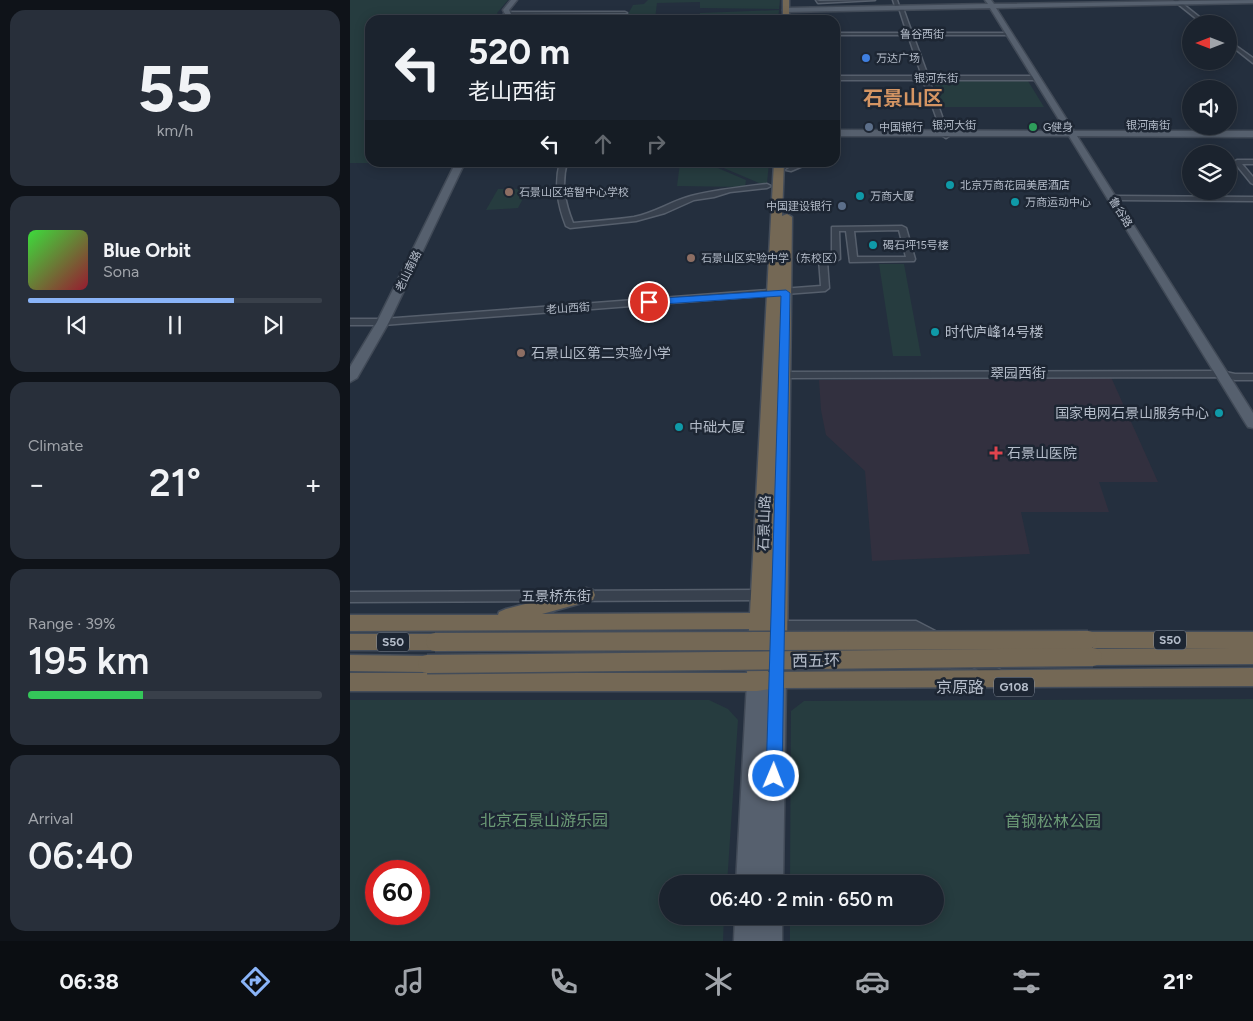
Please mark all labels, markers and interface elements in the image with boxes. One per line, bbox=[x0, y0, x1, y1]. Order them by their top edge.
north arrow bbox=[1182, 15, 1238, 70]
map controls bbox=[1182, 15, 1237, 200]
street label: 鲁谷西街 bbox=[900, 28, 944, 41]
text: 520 m bbox=[468, 31, 570, 73]
icon: left bbox=[385, 35, 450, 100]
text: 55 bbox=[137, 49, 213, 127]
marker: 万达广场 bbox=[860, 52, 872, 64]
place label: 万达广场 bbox=[876, 52, 920, 65]
street label: 银河东街 bbox=[914, 72, 958, 85]
text: 老山西街 bbox=[468, 78, 556, 105]
button: sound bbox=[1182, 80, 1237, 135]
district label: 石景山区 bbox=[863, 86, 943, 110]
street label: 银河大街 bbox=[932, 119, 976, 132]
street label: 银河南街 bbox=[1126, 119, 1170, 132]
text: km/h bbox=[157, 121, 193, 140]
marker: 中国银行 bbox=[863, 121, 875, 133]
place label: 中国银行 bbox=[879, 121, 923, 134]
marker: G健身 bbox=[1027, 121, 1039, 133]
place label: G健身 bbox=[1043, 121, 1073, 134]
icon: left bbox=[536, 130, 564, 158]
icon: ahead bbox=[589, 130, 617, 158]
icon: right bbox=[642, 130, 670, 158]
button: layers bbox=[1182, 145, 1237, 200]
marker: 北京万商花园美居酒店 bbox=[944, 179, 956, 191]
place label: 北京万商花园美居酒店 bbox=[960, 179, 1070, 192]
marker: 石景山区培智中心学校 bbox=[503, 186, 515, 198]
place label: 石景山区培智中心学校 bbox=[519, 186, 629, 199]
marker: 万商大厦 bbox=[854, 190, 866, 202]
place label: 万商大厦 bbox=[870, 190, 914, 203]
street label: 鲁谷路 bbox=[1106, 195, 1135, 230]
marker: 万商运动中心 bbox=[1009, 196, 1021, 208]
place label: 万商运动中心 bbox=[1025, 196, 1091, 209]
place label: 中国建设银行 bbox=[766, 200, 832, 213]
marker: 中国建设银行 bbox=[836, 200, 848, 212]
text: Blue Orbit bbox=[103, 239, 191, 262]
marker: 碣石坪15号楼 bbox=[867, 239, 879, 251]
place label: 碣石坪15号楼 bbox=[883, 239, 949, 252]
street label: 老山南路 bbox=[393, 249, 424, 294]
marker: 石景山区实验中学（东校区） bbox=[685, 252, 697, 264]
place label: 石景山区实验中学（东校区） bbox=[701, 252, 844, 265]
text: Sona bbox=[103, 262, 139, 281]
pin bbox=[628, 281, 670, 323]
icon: arrive bbox=[635, 288, 663, 316]
street label: 老山西街 bbox=[546, 300, 590, 317]
icon: previous bbox=[63, 311, 91, 339]
icon: pause bbox=[161, 311, 189, 339]
icon: next bbox=[259, 311, 287, 339]
place label: 时代庐峰14号楼 bbox=[945, 324, 1043, 341]
marker: 时代庐峰14号楼 bbox=[929, 326, 941, 338]
place label: 石景山区第二实验小学 bbox=[531, 345, 671, 362]
marker: 石景山区第二实验小学 bbox=[515, 347, 527, 359]
street label: 翠园西街 bbox=[990, 365, 1046, 382]
place label: 国家电网石景山服务中心 bbox=[1055, 405, 1209, 422]
marker: 国家电网石景山服务中心 bbox=[1213, 407, 1225, 419]
place label: 中础大厦 bbox=[689, 419, 745, 436]
marker: 中础大厦 bbox=[673, 421, 685, 433]
text: Climate bbox=[28, 436, 83, 455]
place label: 石景山医院 bbox=[1007, 445, 1077, 462]
marker: 石景山医院 bbox=[989, 446, 1003, 460]
text: 21° bbox=[149, 460, 201, 506]
text: − bbox=[28, 467, 45, 501]
text: + bbox=[305, 467, 322, 501]
street label: 石景山路 bbox=[755, 495, 774, 551]
street label: 五景桥东街 bbox=[521, 588, 591, 605]
text: Range · 39% bbox=[28, 614, 116, 633]
road number: S50 bbox=[1154, 630, 1186, 650]
road number: S50 bbox=[377, 632, 409, 652]
text: 195 km bbox=[28, 638, 149, 684]
street label: 西五环 bbox=[792, 651, 840, 670]
street label: 京原路 bbox=[936, 678, 984, 697]
road number: G108 bbox=[994, 678, 1034, 696]
position arrow bbox=[747, 749, 799, 801]
text: Arrival bbox=[28, 809, 73, 828]
park label: 北京石景山游乐园 bbox=[480, 811, 608, 830]
park label: 首钢松林公园 bbox=[1005, 812, 1101, 831]
text: 06:40 bbox=[28, 833, 133, 879]
speed limit sign: 60 bbox=[365, 860, 430, 925]
text: 06:40 · 2 min · 650 m bbox=[710, 888, 893, 911]
icon: directions bbox=[238, 964, 273, 999]
icon: music bbox=[392, 964, 427, 999]
icon: phone bbox=[546, 964, 581, 999]
icon: climate bbox=[701, 964, 736, 999]
icon: car bbox=[855, 964, 890, 999]
icon: filters bbox=[1009, 964, 1044, 999]
text: 06:38 bbox=[60, 968, 119, 995]
text: 21° bbox=[1163, 968, 1193, 995]

